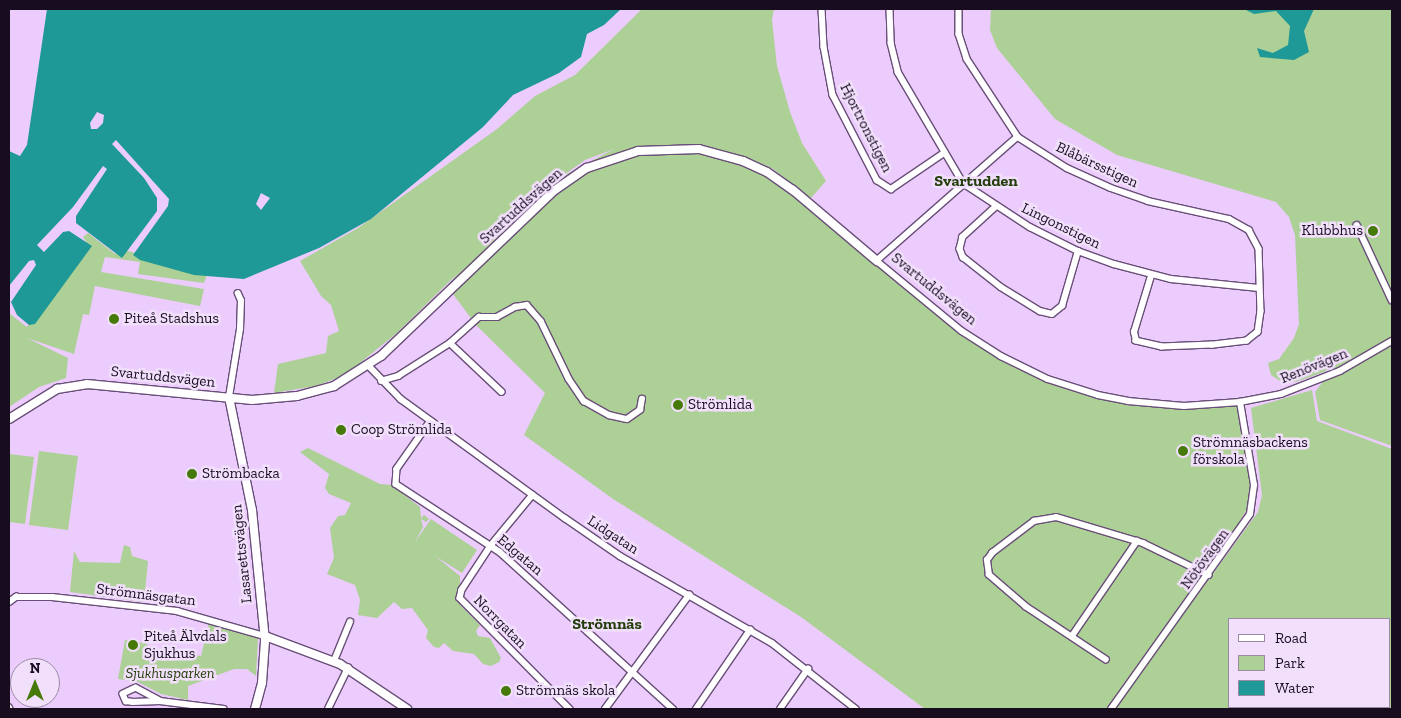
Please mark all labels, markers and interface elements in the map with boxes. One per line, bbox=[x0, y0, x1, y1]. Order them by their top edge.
street label: Hjortronstigen bbox=[836, 81, 896, 175]
street label: Blåbärsstigen bbox=[1053, 138, 1141, 192]
street label: Svartuddsvägen bbox=[476, 164, 566, 248]
district label: Svartudden bbox=[934, 171, 1018, 191]
street label: Lingonstigen bbox=[1019, 199, 1103, 253]
place label: Klubbhus bbox=[1302, 222, 1363, 240]
marker: Klubbhus bbox=[1367, 225, 1379, 237]
street label: Svartuddsvägen bbox=[888, 249, 980, 329]
place label: Piteå Stadshus bbox=[124, 310, 219, 328]
marker: Piteå Stadshus bbox=[108, 313, 120, 325]
street label: Renövägen bbox=[1278, 344, 1350, 388]
street label: Svartuddsvägen bbox=[110, 363, 216, 391]
place label: Strömlida bbox=[688, 396, 752, 414]
marker: Strömlida bbox=[672, 399, 684, 411]
place label: Coop Strömlida bbox=[351, 421, 452, 439]
marker: Coop Strömlida bbox=[335, 424, 347, 436]
place label: Strömnäsbackens förskola bbox=[1193, 433, 1308, 468]
marker: Strömnäsbackens förskola bbox=[1177, 445, 1189, 457]
place label: Strömbacka bbox=[202, 465, 280, 483]
marker: Strömbacka bbox=[186, 468, 198, 480]
street label: Lasarettsvägen bbox=[228, 504, 256, 604]
street label: Lidgatan bbox=[584, 512, 642, 558]
street label: Nötövägen bbox=[1177, 525, 1233, 593]
street label: Edgatan bbox=[494, 531, 546, 579]
street label: Strömnäsgatan bbox=[95, 580, 197, 610]
street label: Norrgatan bbox=[470, 592, 530, 652]
district label: Strömnäs bbox=[572, 614, 642, 634]
legend bbox=[1228, 618, 1391, 708]
place label: Piteå Älvdals Sjukhus bbox=[144, 627, 227, 662]
text: Road bbox=[1275, 629, 1307, 647]
marker: Piteå Älvdals Sjukhus bbox=[126, 638, 140, 652]
text: Park bbox=[1275, 654, 1305, 672]
north arrow bbox=[10, 658, 60, 708]
text: N bbox=[30, 660, 40, 677]
park label: Sjukhusparken bbox=[125, 665, 215, 683]
text: Water bbox=[1275, 679, 1315, 697]
place label: Strömnäs skola bbox=[516, 682, 615, 700]
marker: Strömnäs skola bbox=[500, 685, 512, 697]

